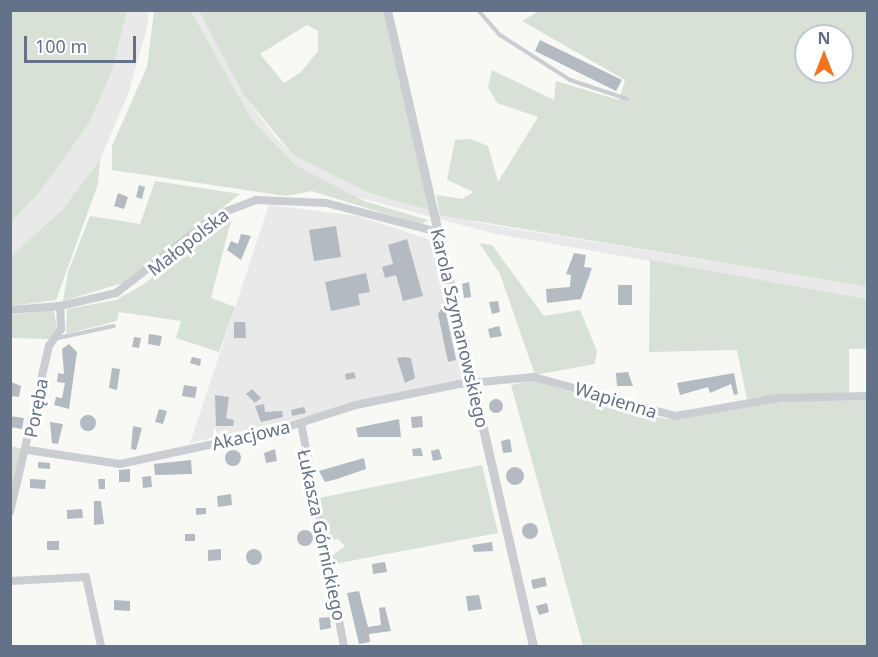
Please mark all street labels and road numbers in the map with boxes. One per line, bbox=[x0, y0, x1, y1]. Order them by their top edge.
street label: Małopolska bbox=[143, 204, 233, 280]
street label: Karola Szymanowskiego bbox=[427, 226, 493, 430]
street label: Poręba bbox=[20, 376, 52, 440]
street label: Wapienna bbox=[572, 377, 660, 423]
street label: Akacjowa bbox=[210, 416, 292, 454]
street label: Łukasza Górnickiego bbox=[293, 447, 351, 623]

